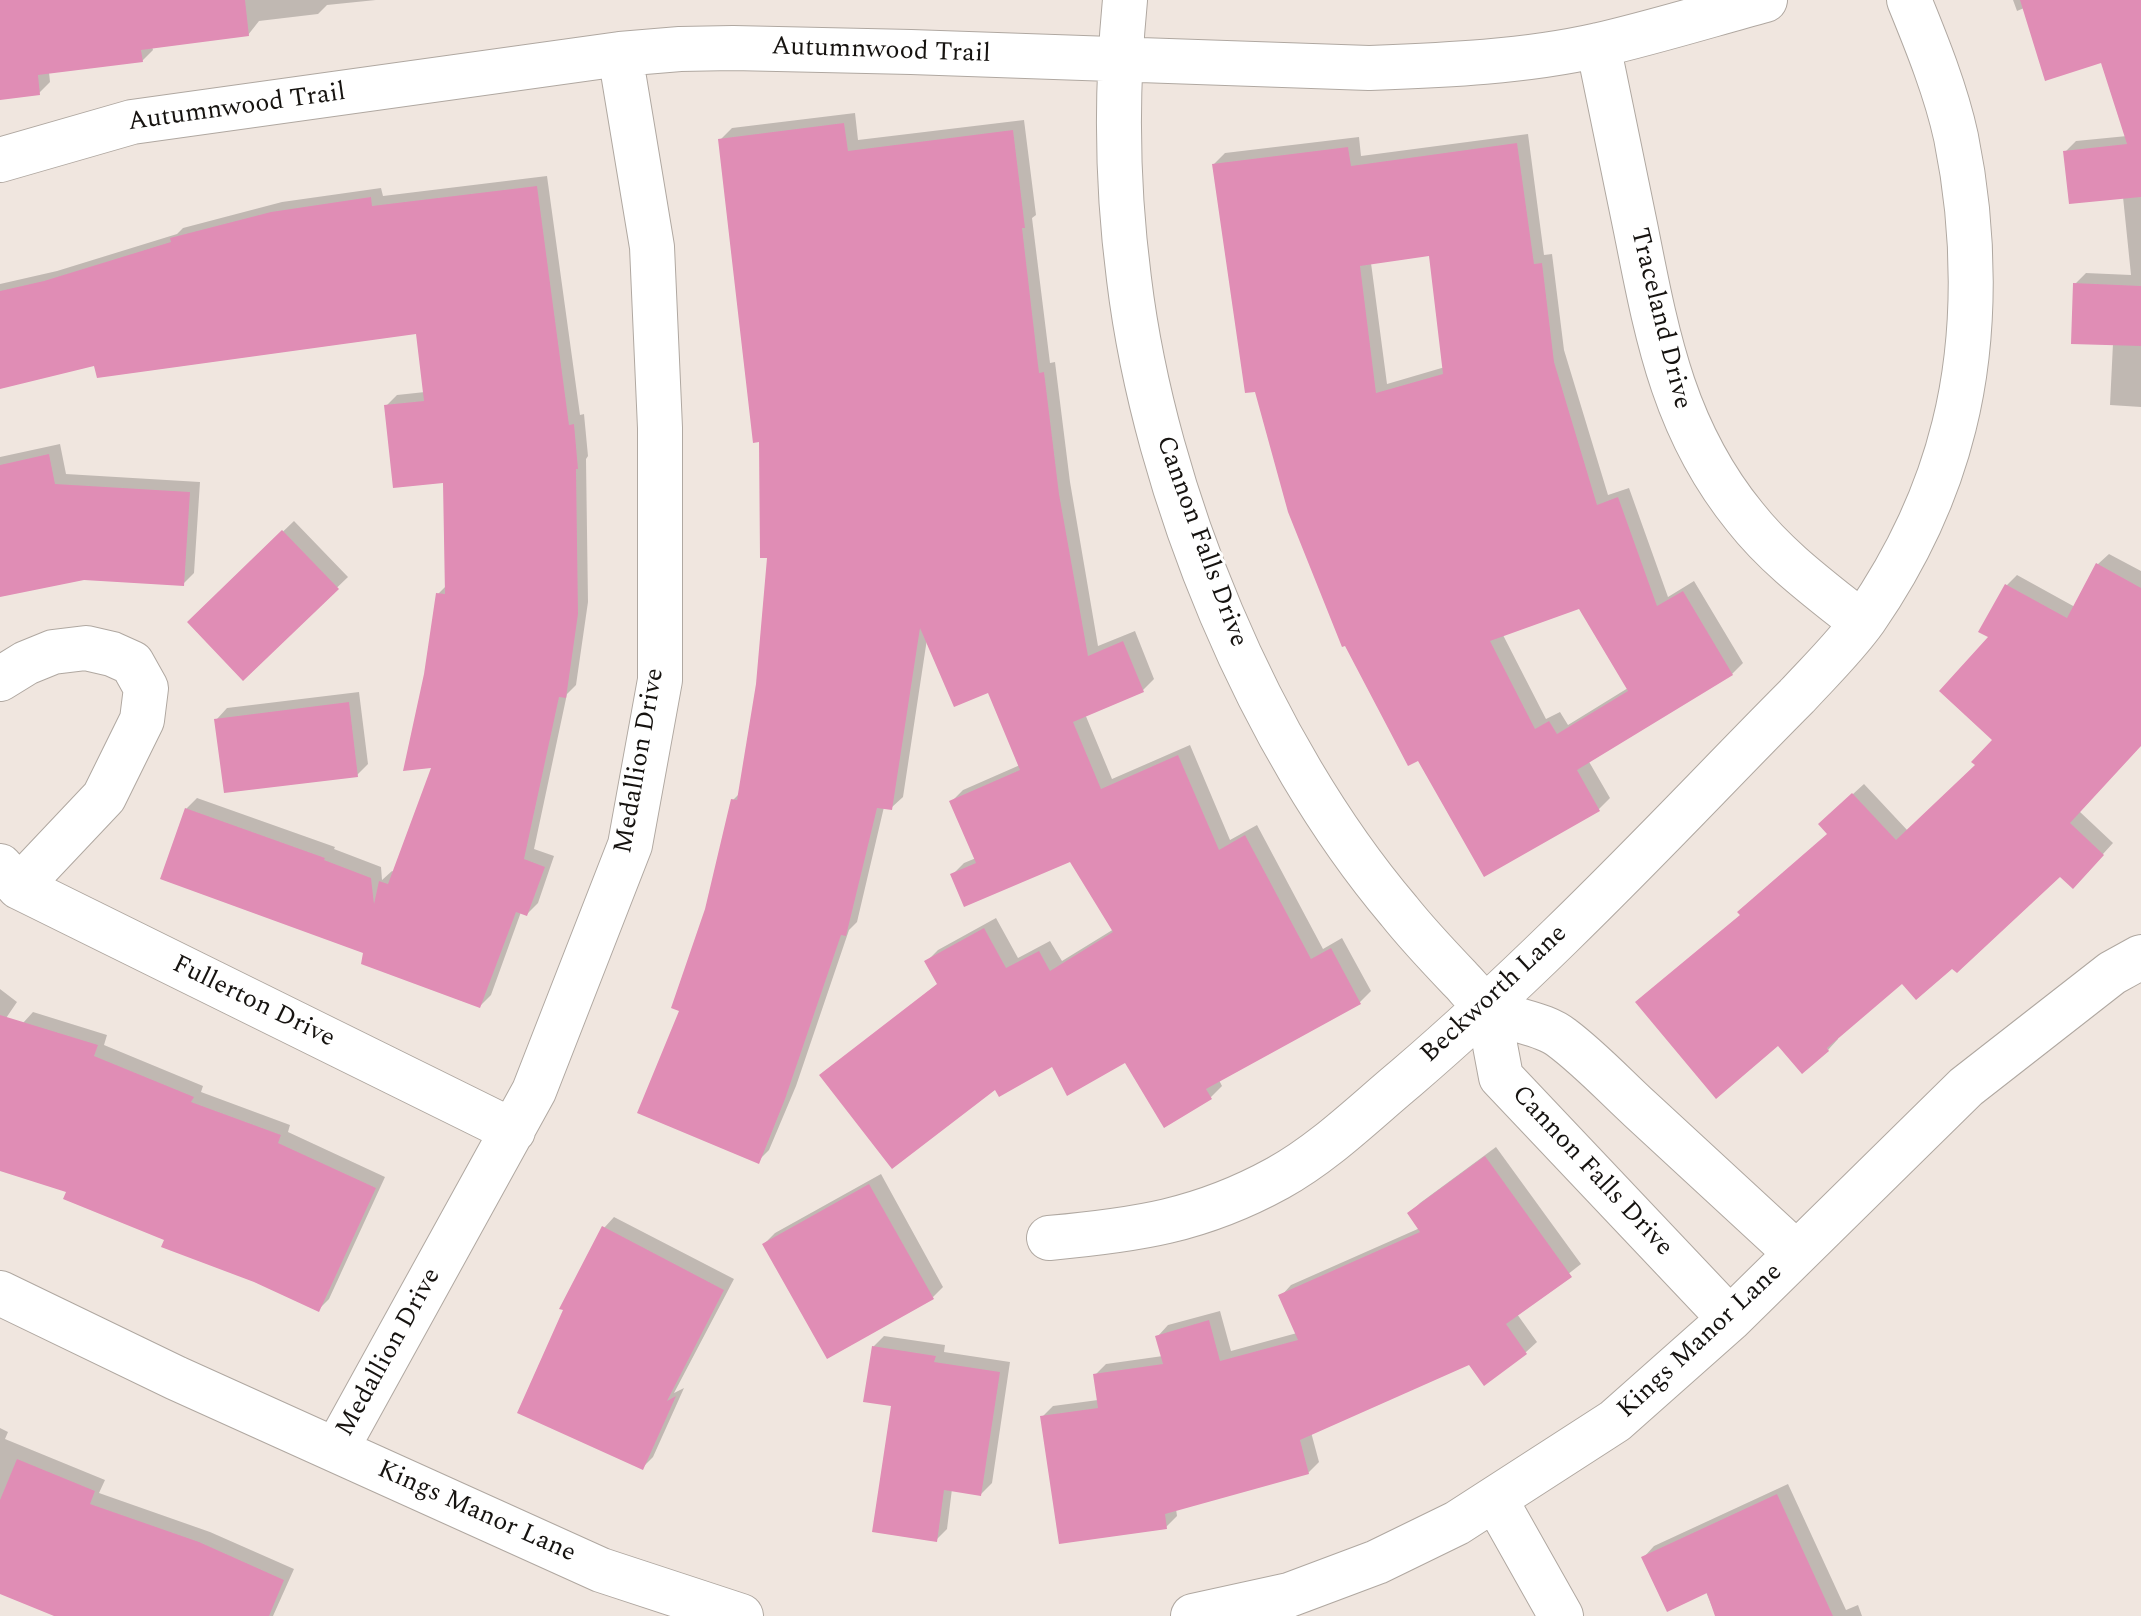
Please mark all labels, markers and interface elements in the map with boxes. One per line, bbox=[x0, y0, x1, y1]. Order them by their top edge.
street label: Autumnwood Trail bbox=[771, 33, 991, 71]
street label: Autumnwood Trail bbox=[126, 78, 348, 140]
street label: Traceland Drive bbox=[1621, 225, 1697, 413]
street label: Cannon Falls Drive bbox=[1147, 432, 1253, 652]
street label: Medallion Drive bbox=[609, 666, 673, 856]
street label: Beckworth Lane bbox=[1415, 919, 1575, 1071]
street label: Fullerton Drive bbox=[167, 950, 339, 1056]
street label: Cannon Falls Drive bbox=[1504, 1080, 1678, 1264]
street label: Kings Manor Lane bbox=[1612, 1258, 1790, 1426]
street label: Medallion Drive bbox=[331, 1263, 449, 1443]
street label: Kings Manor Lane bbox=[372, 1455, 580, 1571]

